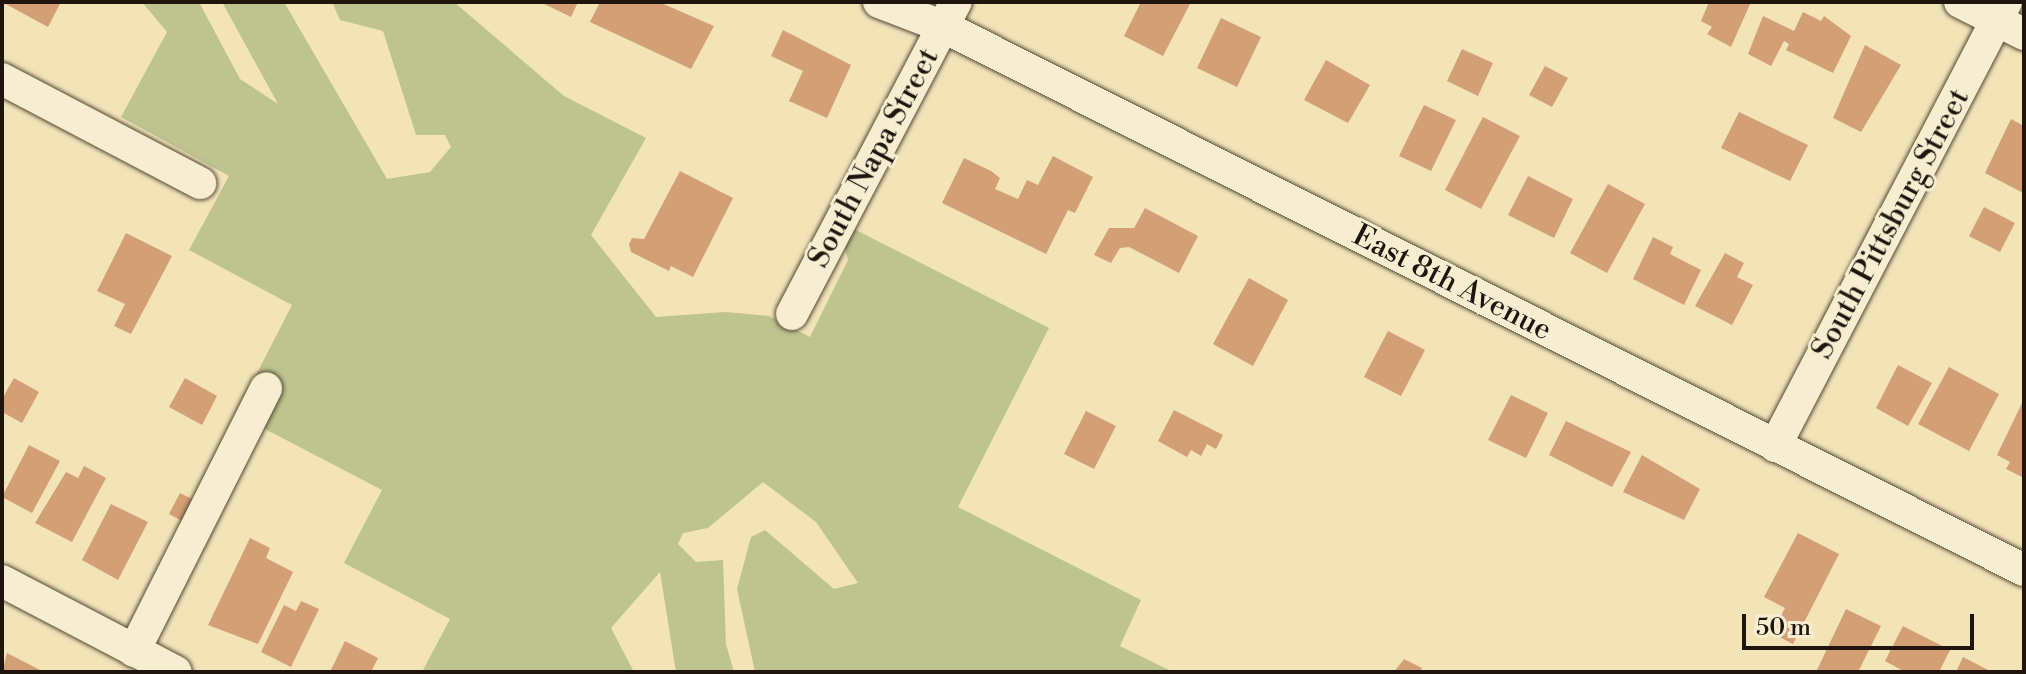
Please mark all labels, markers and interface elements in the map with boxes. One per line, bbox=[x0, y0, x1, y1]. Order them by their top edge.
street label: South Napa Street bbox=[801, 42, 947, 274]
street label: South Pittsburg Street bbox=[1805, 83, 1977, 365]
street label: East 8th Avenue bbox=[1347, 217, 1557, 349]
scale bar bbox=[1746, 598, 1978, 648]
text: 50 m bbox=[1756, 613, 1811, 643]

